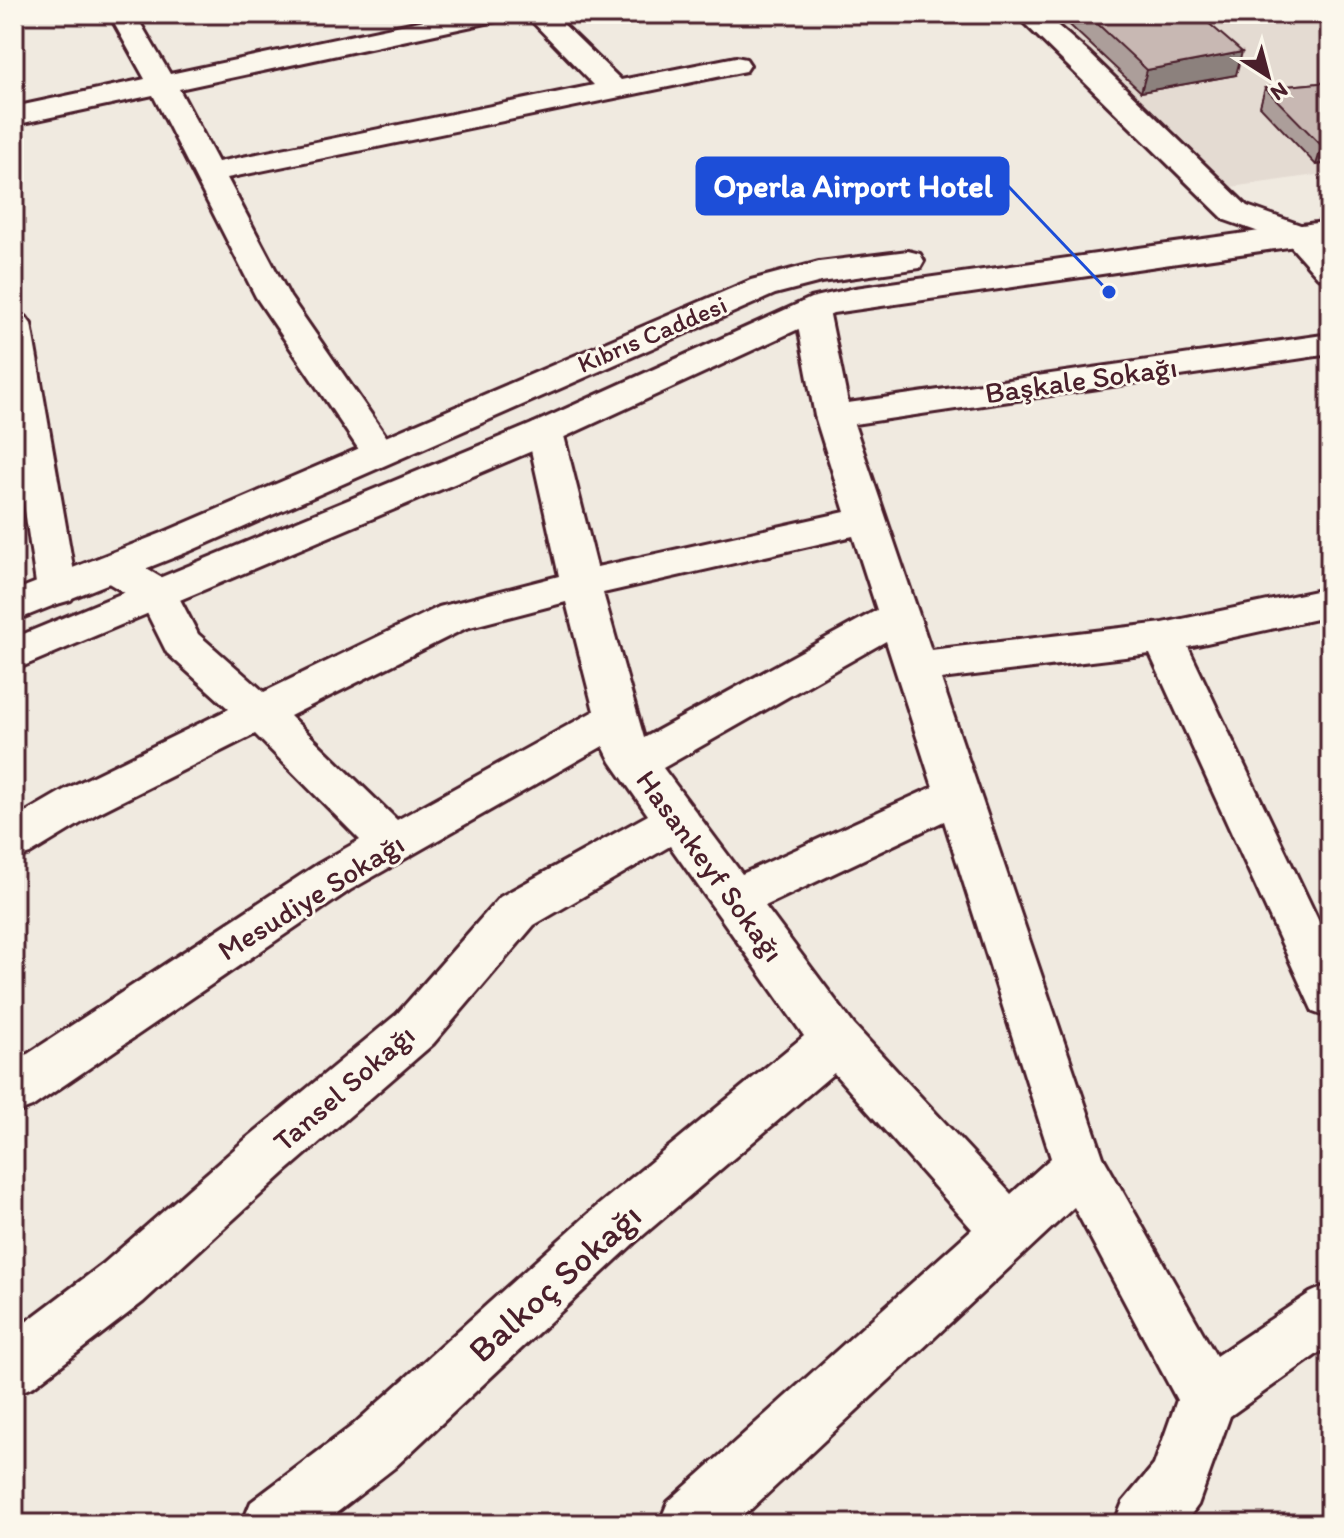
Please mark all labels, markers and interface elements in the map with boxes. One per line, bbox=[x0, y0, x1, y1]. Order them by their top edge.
north arrow bbox=[1228, 36, 1308, 116]
text: N bbox=[1266, 76, 1293, 107]
callout: Operla Airport Hotel bbox=[697, 158, 1008, 214]
text: Operla Airport Hotel bbox=[713, 167, 994, 205]
street label: Kıbrıs Caddesi bbox=[572, 288, 732, 380]
street label: Başkale Sokağı bbox=[982, 348, 1180, 411]
street label: Hasankeyf Sokağı bbox=[628, 763, 792, 969]
street label: Mesudiye Sokağı bbox=[211, 825, 411, 969]
street label: Tansel Sokağı bbox=[265, 1016, 422, 1159]
street label: Balkoç Sokağı bbox=[459, 1194, 650, 1371]

